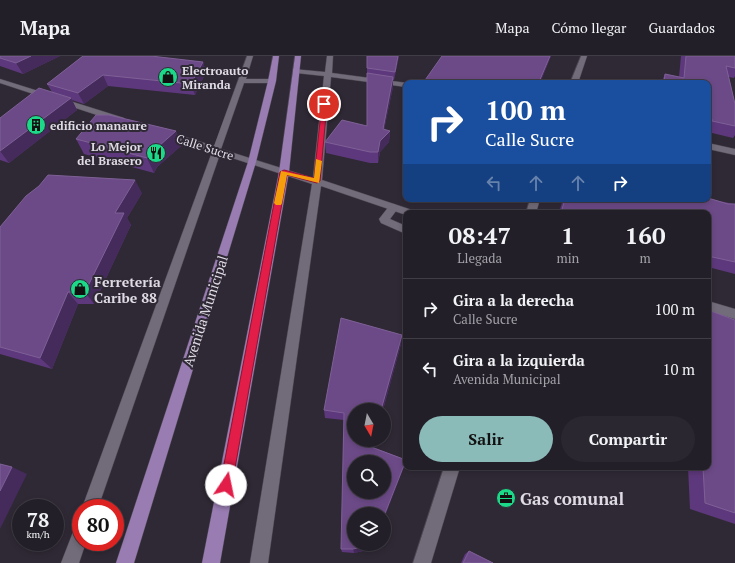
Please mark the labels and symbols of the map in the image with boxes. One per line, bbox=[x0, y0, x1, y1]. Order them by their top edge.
place label: Electroauto Miranda bbox=[182, 63, 249, 92]
shop icon: Electroauto Miranda bbox=[157, 66, 179, 88]
pin bbox=[307, 87, 341, 121]
building icon: edificio manaure bbox=[25, 114, 47, 136]
place label: edificio manaure bbox=[50, 118, 148, 133]
street label: Calle Sucre bbox=[174, 131, 236, 163]
place label: Lo Mejor del Brasero bbox=[77, 139, 143, 168]
restaurant icon: Lo Mejor del Brasero bbox=[145, 142, 167, 164]
street label: Avenida Municipal bbox=[178, 253, 232, 369]
place label: Ferretería Caribe 88 bbox=[94, 272, 161, 307]
shop icon: Ferretería Caribe 88 bbox=[69, 278, 91, 300]
north arrow bbox=[347, 403, 391, 447]
position arrow bbox=[205, 464, 247, 506]
office icon: Gas comunal bbox=[495, 487, 517, 509]
place label: Gas comunal bbox=[520, 487, 625, 510]
speed limit sign: 80 bbox=[72, 499, 124, 551]

